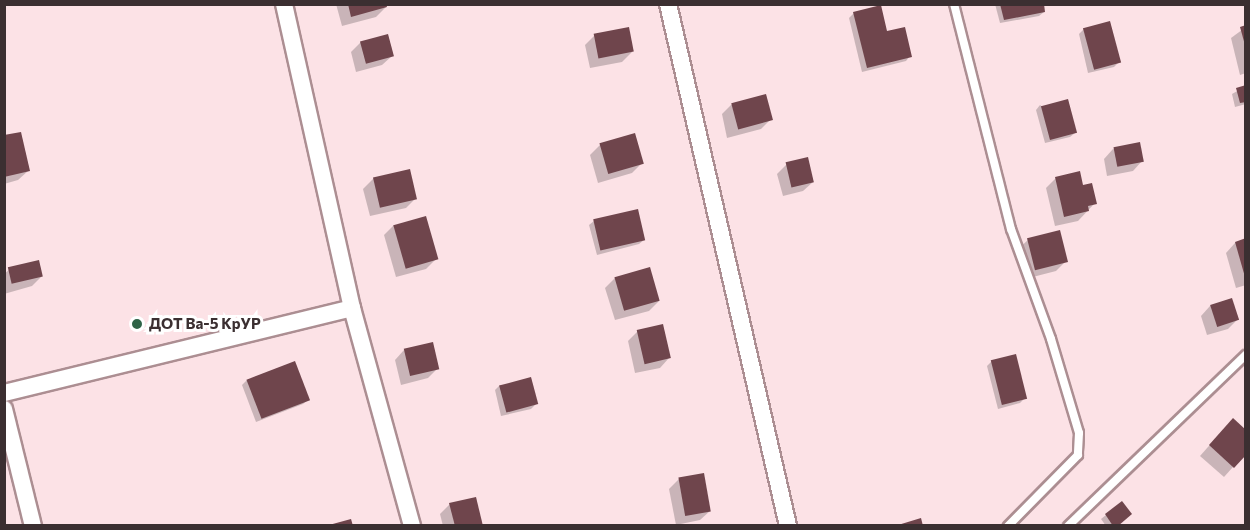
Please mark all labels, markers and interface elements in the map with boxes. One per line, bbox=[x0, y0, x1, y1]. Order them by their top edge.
place label: ДОТ Ва-5 КрУР bbox=[149, 315, 261, 333]
marker: ДОТ Ва-5 КрУР bbox=[130, 317, 144, 331]

